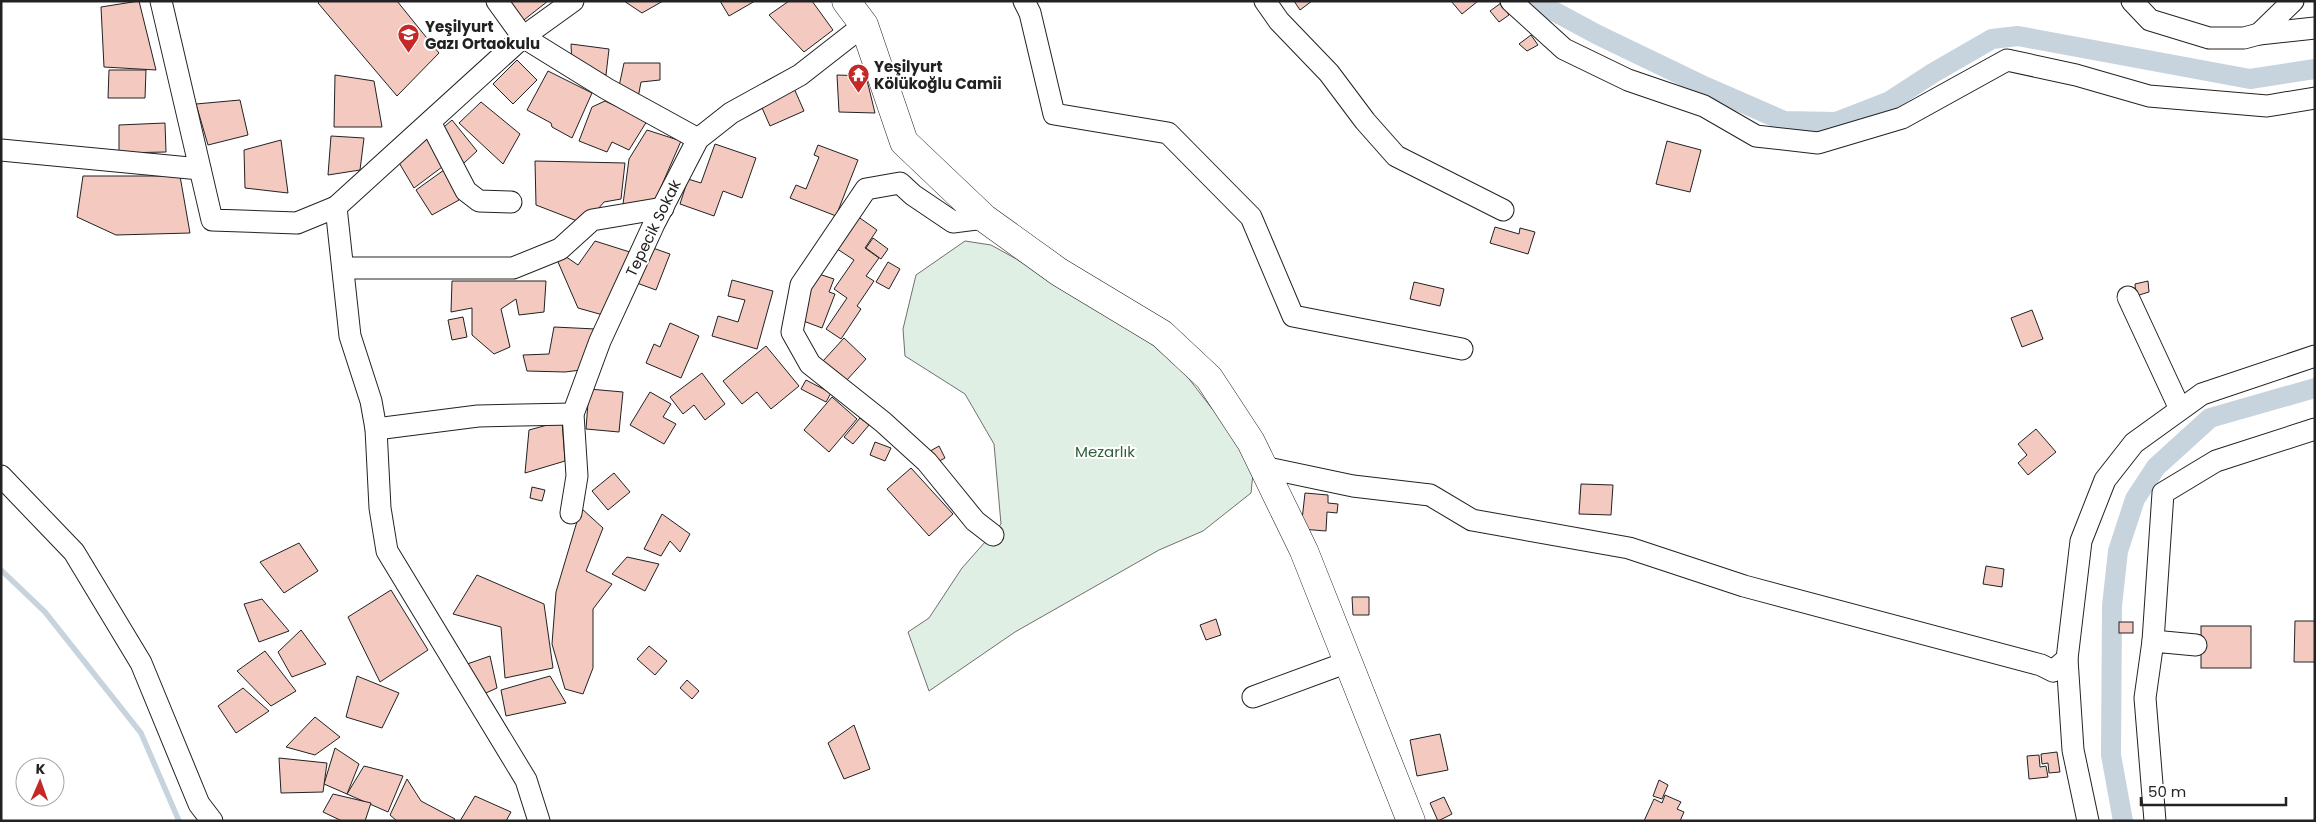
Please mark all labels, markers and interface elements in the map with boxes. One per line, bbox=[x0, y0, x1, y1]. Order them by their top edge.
place label: Yeşilyurt Gazı Ortaokulu bbox=[425, 16, 540, 54]
school or university icon: Yeşilyurt Gazı Ortaokulu bbox=[397, 23, 421, 54]
place label: Yeşilyurt Kölükoğlu Camii bbox=[874, 56, 1002, 94]
temple icon: Yeşilyurt Kölükoğlu Camii bbox=[846, 63, 870, 94]
street label: Tepecik Sokak bbox=[620, 176, 686, 280]
park label: Mezarlık bbox=[1075, 441, 1135, 462]
north arrow bbox=[15, 757, 65, 807]
text: K bbox=[35, 759, 46, 779]
scale bar bbox=[2141, 774, 2286, 806]
text: 50 m bbox=[2148, 781, 2186, 802]

